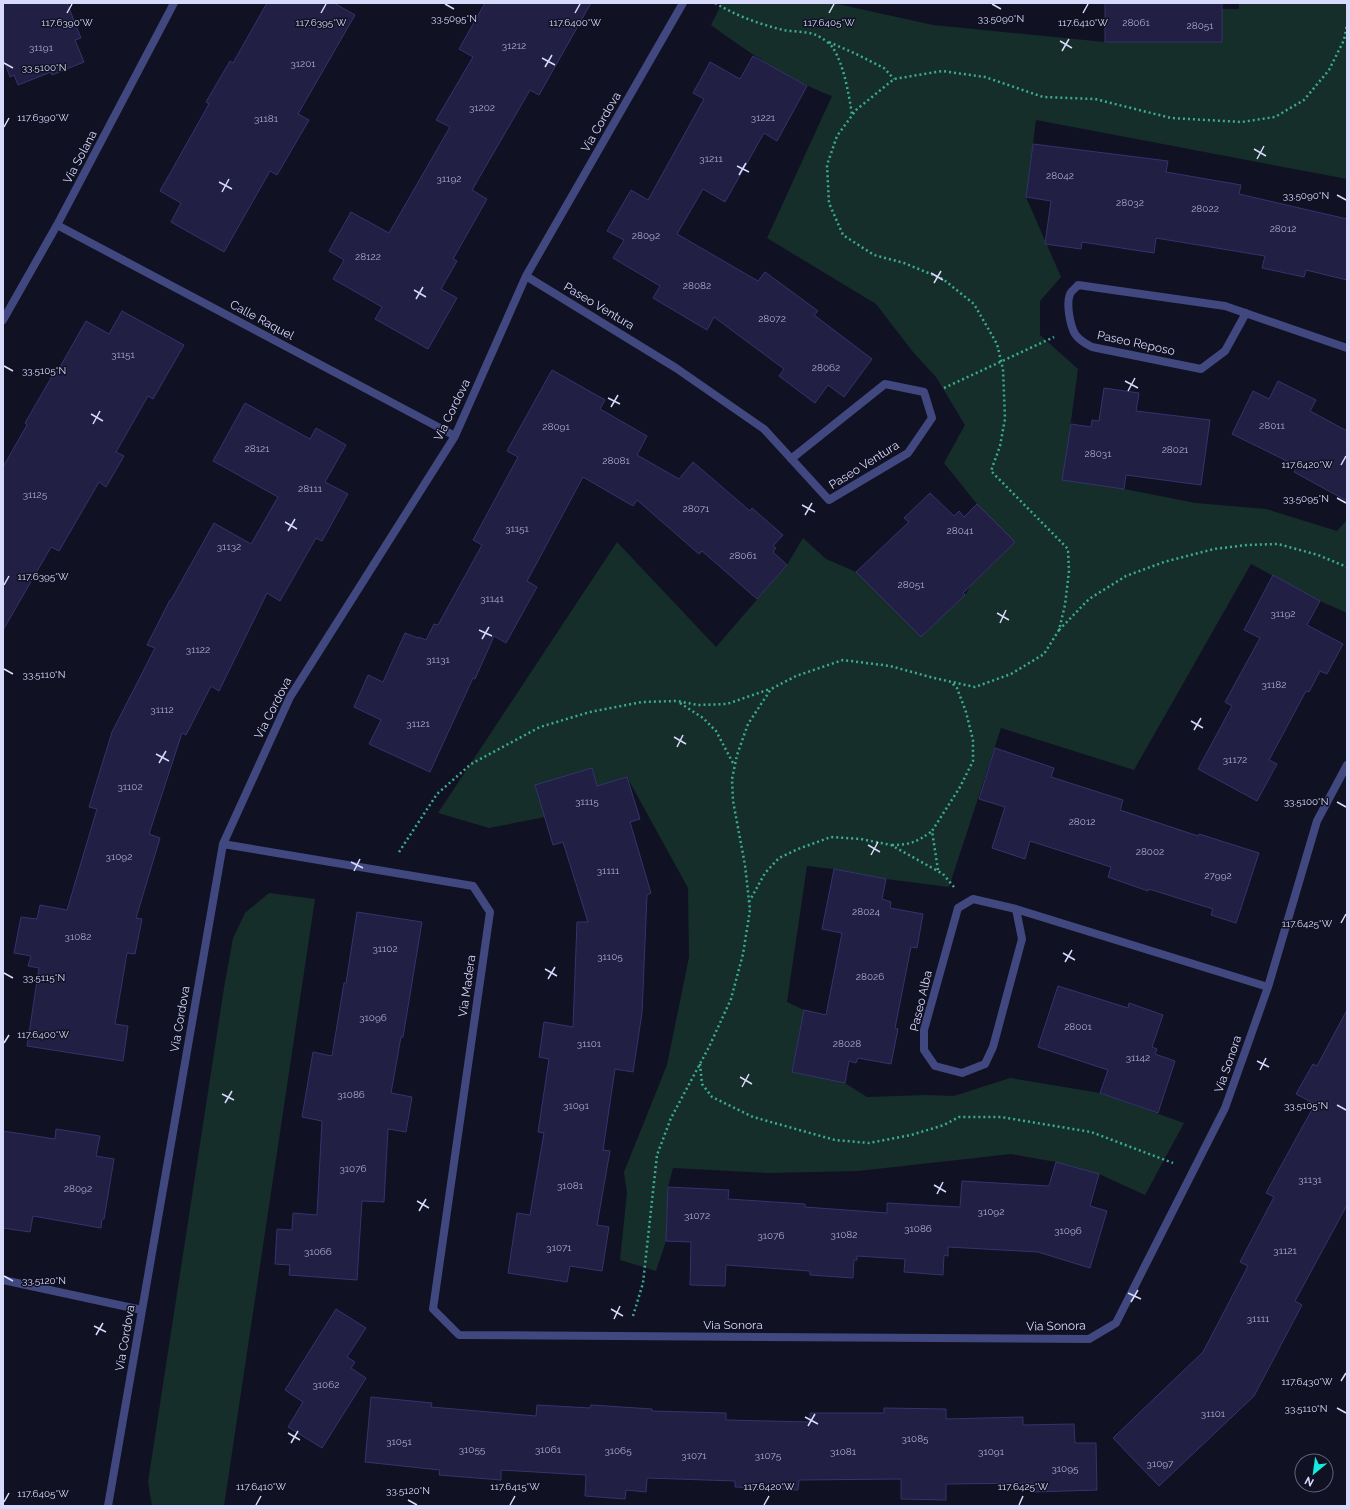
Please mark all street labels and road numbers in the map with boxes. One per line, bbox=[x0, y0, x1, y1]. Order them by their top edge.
street label: Via Cordova bbox=[578, 90, 624, 154]
street label: Via Solana bbox=[60, 128, 100, 186]
street label: Paseo Ventura bbox=[561, 279, 637, 333]
street label: Calle Raquel bbox=[228, 297, 297, 343]
street label: Paseo Reposo bbox=[1096, 328, 1176, 358]
street label: Via Cordova bbox=[431, 377, 473, 443]
street label: Paseo Ventura bbox=[826, 438, 902, 492]
street label: Via Cordova bbox=[252, 675, 294, 741]
street label: Via Madera bbox=[456, 954, 478, 1018]
street label: Paseo Alba bbox=[907, 969, 935, 1033]
street label: Via Cordova bbox=[167, 985, 193, 1053]
street label: Via Sonora bbox=[1212, 1034, 1244, 1094]
street label: Via Cordova bbox=[112, 1304, 138, 1372]
street label: Via Sonora bbox=[703, 1318, 763, 1332]
street label: Via Sonora bbox=[1026, 1318, 1086, 1334]

